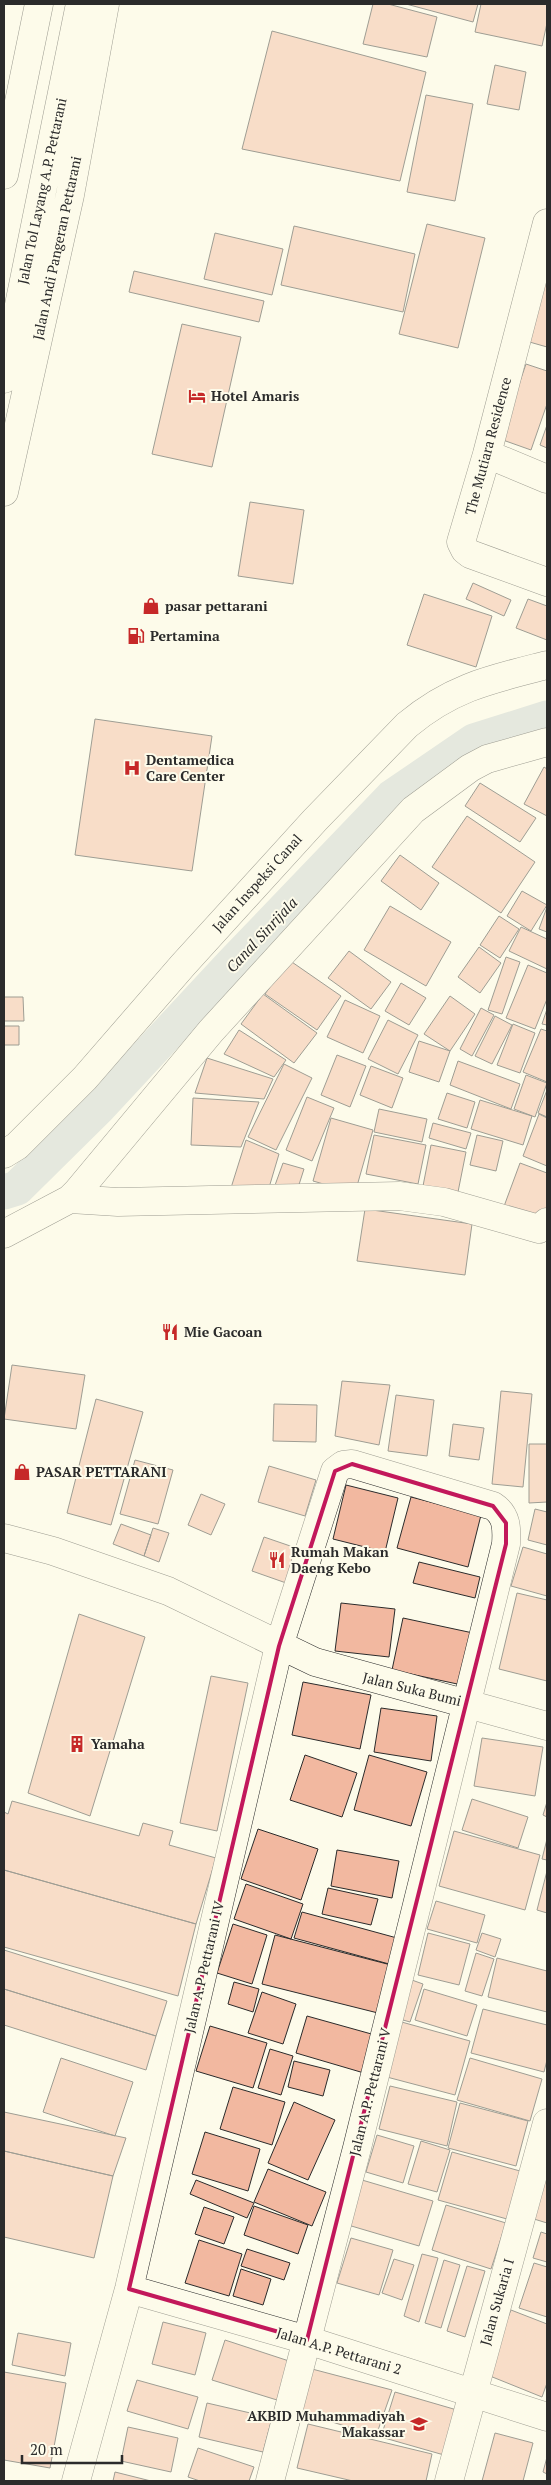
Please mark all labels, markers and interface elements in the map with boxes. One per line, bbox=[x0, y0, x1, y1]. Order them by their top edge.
street label: Jalan Tol Layang A.P. Pettarani bbox=[12, 96, 71, 286]
street label: Jalan Andi Pangeran Pettarani bbox=[28, 154, 85, 342]
street label: The Mutiara Residence bbox=[460, 375, 515, 517]
hotel icon: Hotel Amaris bbox=[187, 386, 207, 406]
place label: Hotel Amaris bbox=[211, 386, 299, 405]
shop icon: pasar pettarani bbox=[141, 596, 161, 616]
place label: pasar pettarani bbox=[165, 596, 268, 615]
fuel station icon: Pertamina bbox=[126, 626, 146, 646]
place label: Pertamina bbox=[150, 626, 220, 645]
place label: Dentamedica Care Center bbox=[146, 750, 234, 785]
hospital icon: Dentamedica Care Center bbox=[122, 758, 142, 778]
street label: Jalan Inspeksi Canal bbox=[208, 830, 306, 936]
water label: Canal Sinrijala bbox=[221, 892, 301, 976]
restaurant icon: Mie Gacoan bbox=[160, 1322, 180, 1342]
place label: Mie Gacoan bbox=[184, 1322, 262, 1341]
shop icon: PASAR PETTARANI bbox=[12, 1462, 32, 1482]
place label: PASAR PETTARANI bbox=[36, 1462, 166, 1481]
place label: Rumah Makan Daeng Kebo bbox=[291, 1542, 389, 1577]
restaurant icon: Rumah Makan Daeng Kebo bbox=[267, 1550, 287, 1570]
street label: Jalan Suka Bumi bbox=[361, 1667, 463, 1710]
building icon: Yamaha bbox=[67, 1734, 87, 1754]
place label: Yamaha bbox=[91, 1734, 145, 1753]
street label: Jalan A.P Pettarani IV bbox=[179, 1899, 228, 2035]
street label: Jalan A.P. Pettarani V bbox=[344, 2025, 395, 2158]
street label: Jalan Sukaria I bbox=[475, 2256, 518, 2348]
street label: Jalan A.P. Pettarani 2 bbox=[274, 2322, 404, 2379]
place label: AKBID Muhammadiyah Makassar bbox=[247, 2406, 405, 2441]
school or university icon: AKBID Muhammadiyah Makassar bbox=[409, 2414, 429, 2434]
scale bar bbox=[22, 2432, 122, 2464]
text: 20 m bbox=[30, 2439, 63, 2459]

